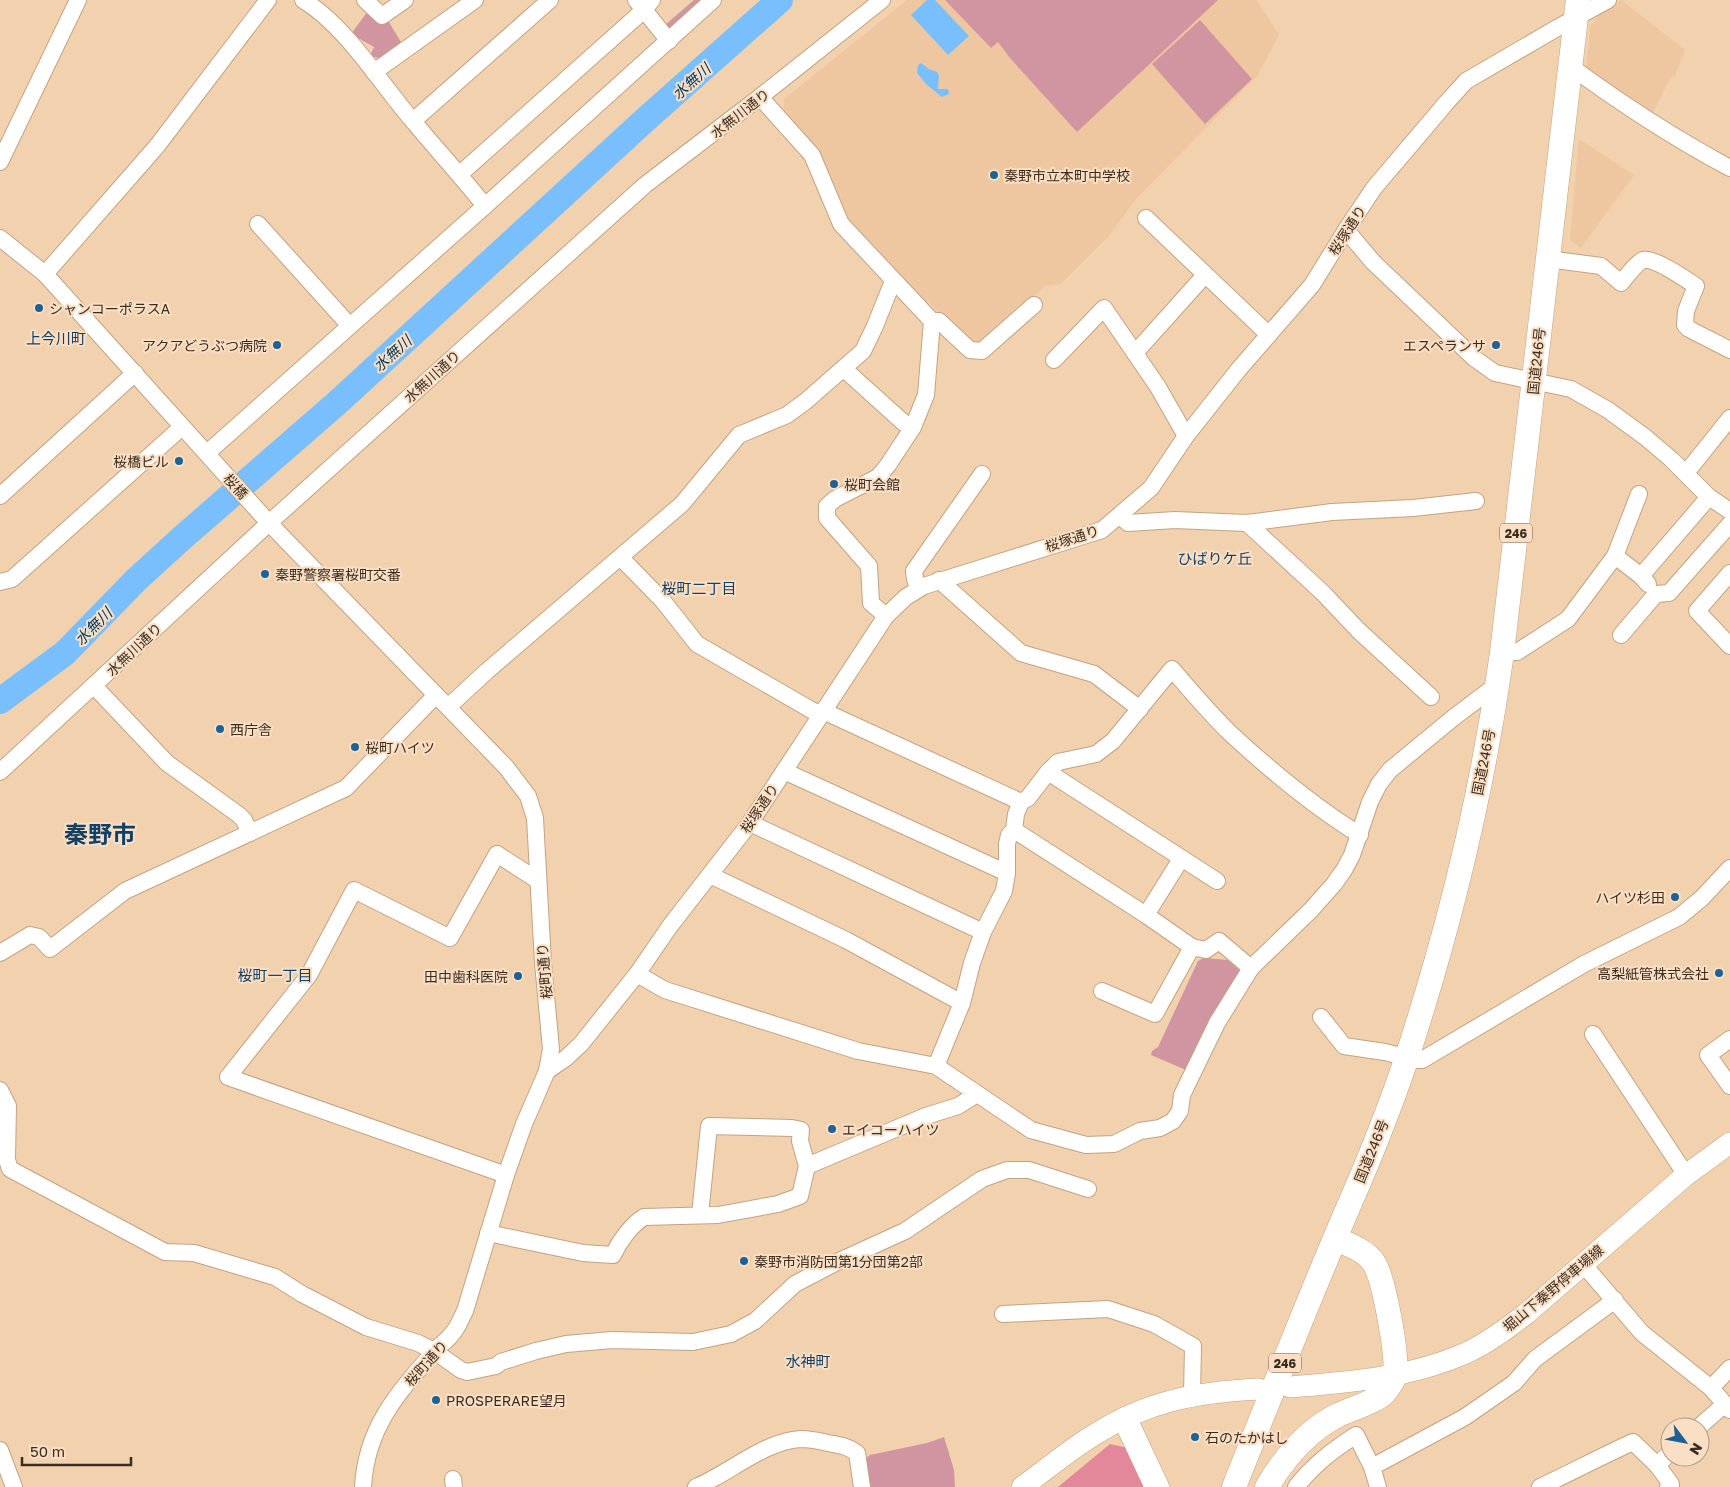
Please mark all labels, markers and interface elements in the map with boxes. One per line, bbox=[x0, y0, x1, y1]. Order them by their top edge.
water label: 水無川 bbox=[668, 58, 715, 103]
street label: 水無川通り bbox=[707, 85, 773, 141]
place label: 秦野市立本町中学校 bbox=[1004, 167, 1130, 184]
marker: 秦野市立本町中学校 bbox=[988, 169, 1000, 181]
street label: 桜塚通り bbox=[1325, 202, 1369, 258]
place label: シャンコーポラスA bbox=[49, 300, 171, 317]
marker: シャンコーポラスA bbox=[33, 302, 45, 314]
street label: 国道246号 bbox=[1524, 327, 1548, 395]
district label: 上今川町 bbox=[26, 329, 86, 347]
water label: 水無川 bbox=[369, 330, 416, 375]
place label: アクアどうぶつ病院 bbox=[142, 337, 267, 354]
place label: エスペランサ bbox=[1403, 337, 1486, 354]
marker: アクアどうぶつ病院 bbox=[271, 339, 283, 351]
marker: エスペランサ bbox=[1490, 339, 1502, 351]
street label: 水無川通り bbox=[400, 346, 464, 406]
place label: 桜橋ビル bbox=[113, 453, 169, 470]
marker: 桜橋ビル bbox=[173, 455, 185, 467]
street label: 桜橋 bbox=[220, 470, 252, 502]
place label: 桜町会館 bbox=[844, 476, 900, 493]
marker: 桜町会館 bbox=[828, 478, 840, 490]
street label: 桜塚通り bbox=[1043, 521, 1101, 555]
road number: 246 bbox=[1500, 524, 1532, 542]
district label: ひばりケ丘 bbox=[1177, 549, 1253, 567]
place label: 秦野警察署桜町交番 bbox=[275, 566, 401, 583]
marker: 秦野警察署桜町交番 bbox=[259, 568, 271, 580]
district label: 桜町二丁目 bbox=[661, 579, 737, 597]
water label: 水無川 bbox=[71, 602, 117, 648]
street label: 水無川通り bbox=[103, 619, 165, 679]
place label: 西庁舎 bbox=[230, 721, 272, 738]
marker: 西庁舎 bbox=[214, 723, 226, 735]
street label: 国道246号 bbox=[1468, 727, 1498, 797]
place label: 桜町ハイツ bbox=[365, 739, 435, 756]
marker: 桜町ハイツ bbox=[349, 741, 361, 753]
street label: 桜塚通り bbox=[736, 780, 782, 836]
district label: 秦野市 bbox=[64, 819, 136, 848]
place label: ハイツ杉田 bbox=[1595, 889, 1665, 906]
marker: ハイツ杉田 bbox=[1669, 891, 1681, 903]
street label: 桜町通り bbox=[533, 942, 555, 1000]
place label: 高梨紙管株式会社 bbox=[1597, 965, 1709, 982]
district label: 桜町一丁目 bbox=[237, 966, 313, 984]
marker: 高梨紙管株式会社 bbox=[1713, 967, 1725, 979]
place label: 田中歯科医院 bbox=[424, 968, 508, 985]
marker: 田中歯科医院 bbox=[512, 970, 524, 982]
street label: 国道246号 bbox=[1351, 1117, 1391, 1185]
place label: エイコーハイツ bbox=[842, 1121, 939, 1138]
marker: エイコーハイツ bbox=[826, 1123, 838, 1135]
street label: 堀山下秦野停車場線 bbox=[1499, 1241, 1607, 1335]
place label: 秦野市消防団第1分団第2部 bbox=[754, 1253, 923, 1270]
marker: 秦野市消防団第1分団第2部 bbox=[738, 1255, 750, 1267]
street label: 桜町通り bbox=[401, 1337, 451, 1389]
district label: 水神町 bbox=[785, 1352, 831, 1370]
road number: 246 bbox=[1269, 1354, 1301, 1372]
place label: PROSPERARE望月 bbox=[446, 1392, 567, 1409]
marker: PROSPERARE望月 bbox=[430, 1394, 442, 1406]
north arrow bbox=[1660, 1417, 1710, 1467]
place label: 石のたかはし bbox=[1205, 1429, 1288, 1446]
marker: 石のたかはし bbox=[1189, 1431, 1201, 1443]
scale bar bbox=[22, 1434, 131, 1466]
text: N bbox=[1686, 1440, 1706, 1458]
text: 50 m bbox=[30, 1442, 65, 1460]

